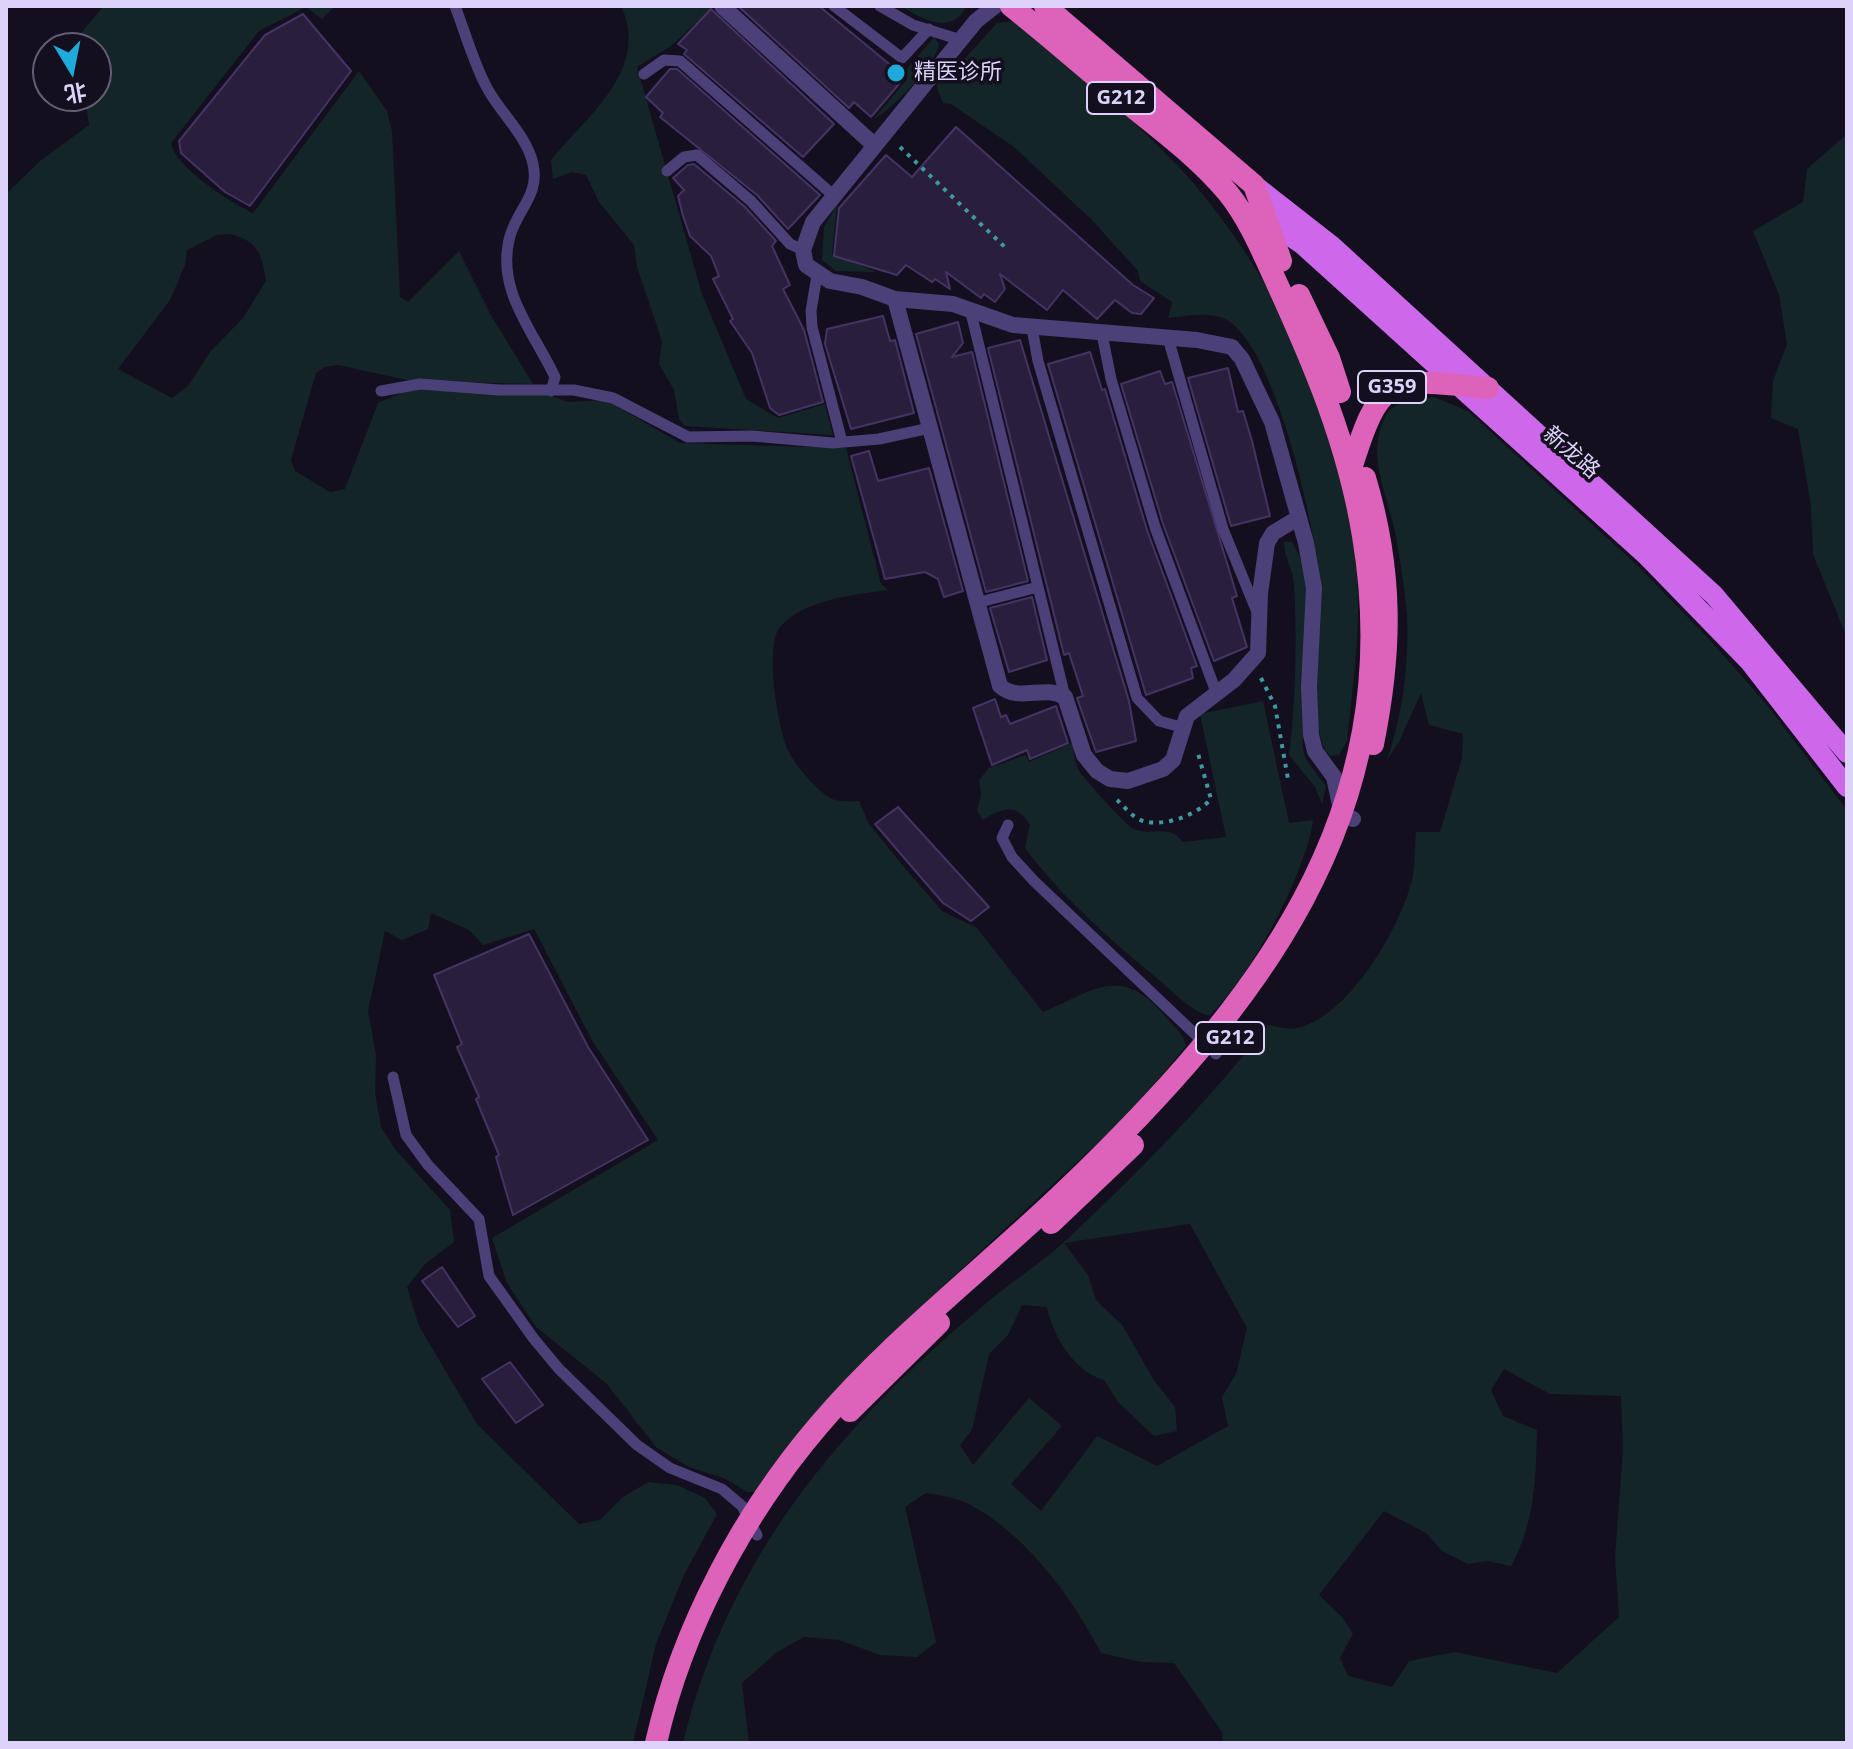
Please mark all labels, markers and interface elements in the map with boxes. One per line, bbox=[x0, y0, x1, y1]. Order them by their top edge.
north arrow bbox=[32, 32, 112, 112]
place label: 精医诊所 bbox=[914, 60, 1002, 86]
marker: 精医诊所 bbox=[885, 62, 907, 84]
text: 北 bbox=[62, 77, 89, 110]
road number: G212 bbox=[1087, 82, 1155, 114]
road number: G359 bbox=[1358, 371, 1426, 403]
street label: 新龙路 bbox=[1537, 421, 1605, 485]
road number: G212 bbox=[1196, 1022, 1264, 1054]

